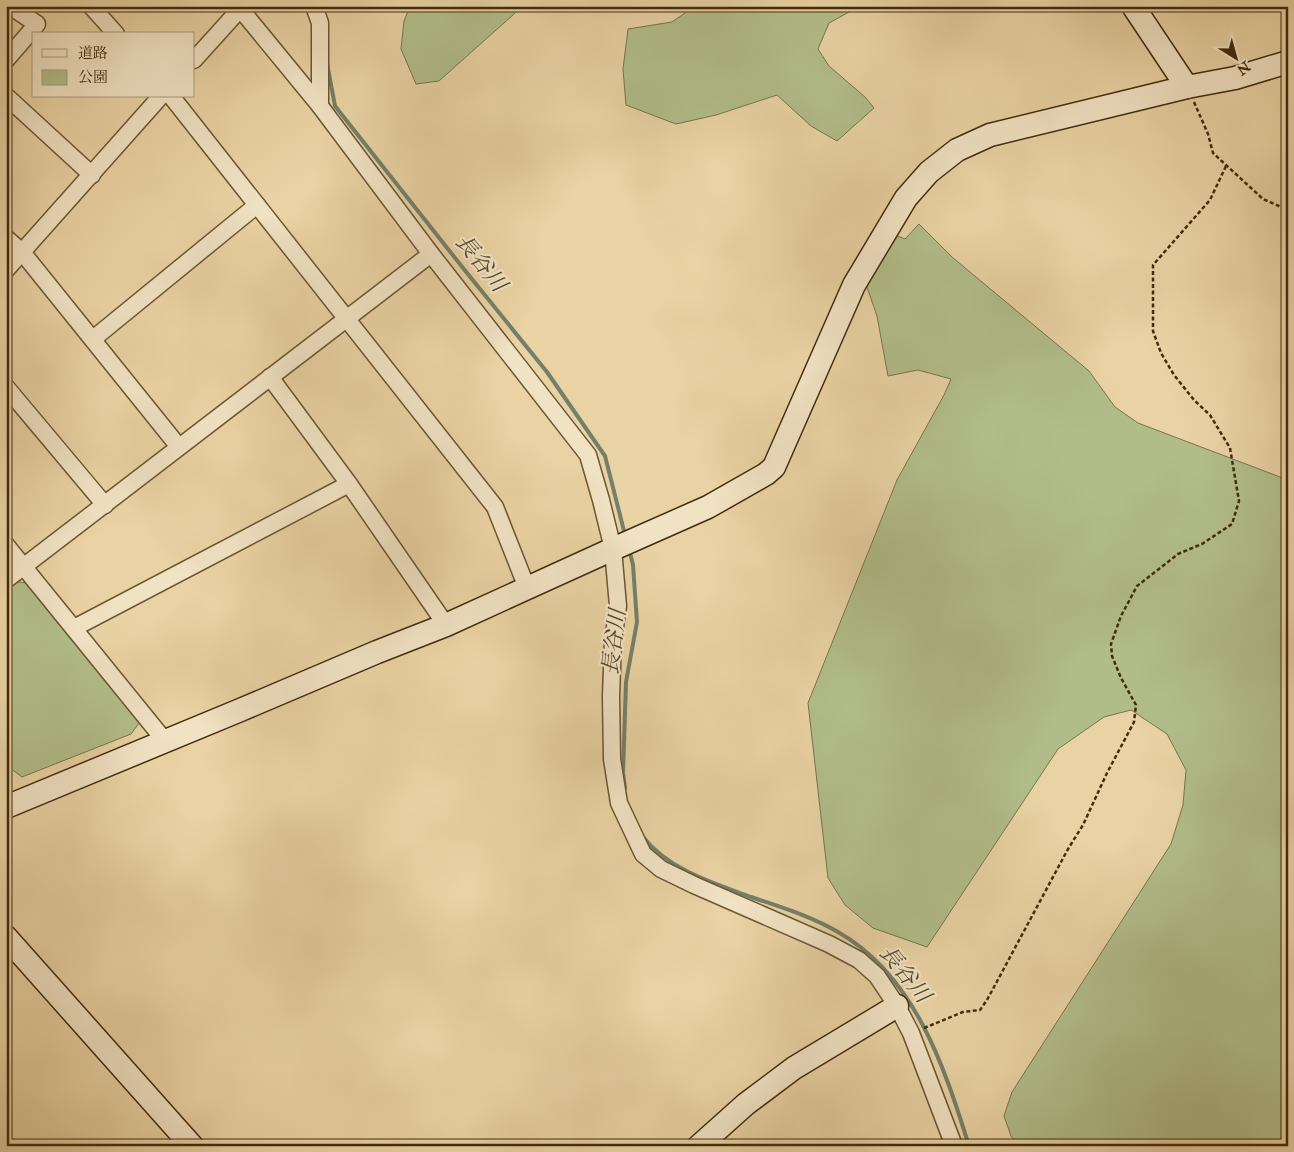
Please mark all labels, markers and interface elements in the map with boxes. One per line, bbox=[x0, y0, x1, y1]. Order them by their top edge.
legend bbox=[32, 32, 195, 98]
north arrow bbox=[1212, 32, 1262, 82]
text: 道路 bbox=[78, 44, 108, 63]
text: N bbox=[1233, 57, 1254, 79]
text: 公園 bbox=[78, 68, 108, 87]
water label: 長谷川 bbox=[449, 229, 514, 299]
water label: 長谷川 bbox=[596, 606, 632, 676]
water label: 長谷川 bbox=[873, 940, 938, 1010]

